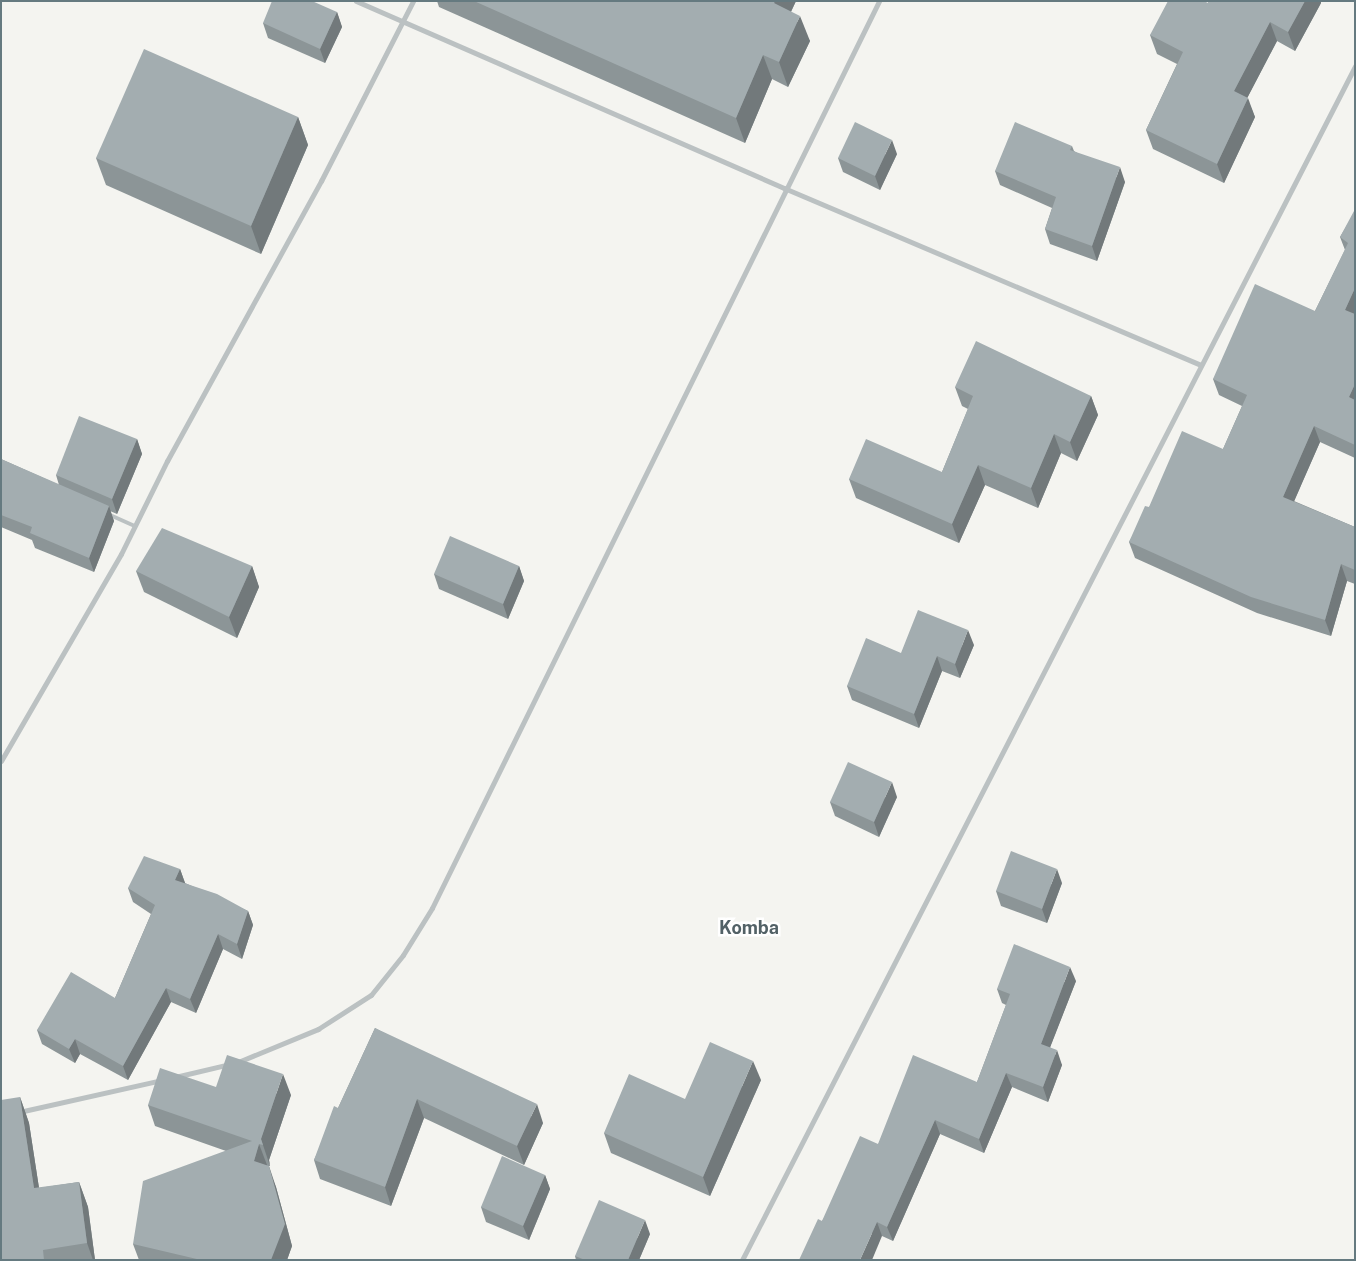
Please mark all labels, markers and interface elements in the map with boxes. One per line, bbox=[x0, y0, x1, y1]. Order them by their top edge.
district label: Komba bbox=[719, 917, 779, 939]

